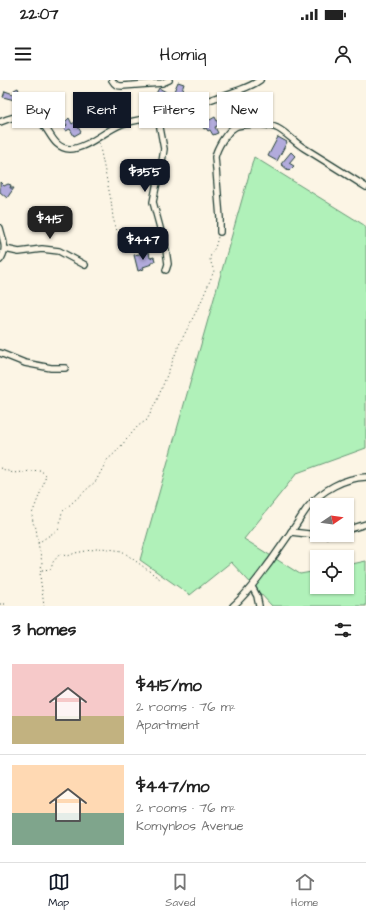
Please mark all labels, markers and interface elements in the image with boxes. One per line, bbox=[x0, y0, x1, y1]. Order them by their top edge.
text: 22:07 bbox=[20, 4, 58, 25]
text: Homiq bbox=[159, 42, 207, 67]
icon: menu bbox=[12, 43, 34, 65]
icon: person bbox=[332, 43, 354, 65]
chip: Buy bbox=[12, 92, 65, 128]
chip: Rent bbox=[73, 92, 131, 128]
chip: Filters bbox=[139, 92, 209, 128]
chip: New bbox=[217, 92, 273, 128]
pin: $355 bbox=[121, 159, 169, 193]
text: $355 bbox=[129, 163, 161, 181]
pin: $415 bbox=[26, 206, 74, 240]
text: $415 bbox=[37, 210, 63, 228]
pin: $447 bbox=[119, 227, 167, 261]
text: $447 bbox=[127, 231, 159, 249]
north arrow bbox=[310, 498, 354, 542]
map controls bbox=[310, 498, 354, 594]
button: locate bbox=[310, 550, 354, 594]
text: 3 homes bbox=[12, 618, 76, 642]
icon: filters bbox=[332, 619, 354, 641]
text: $415/mo bbox=[136, 674, 202, 698]
icon: home bbox=[44, 680, 92, 728]
text: 2 rooms · 76 m² bbox=[136, 698, 236, 716]
text: Apartment bbox=[136, 716, 200, 734]
text: $447/mo bbox=[136, 775, 210, 799]
icon: home bbox=[44, 781, 92, 829]
text: 2 rooms · 76 m² bbox=[136, 799, 236, 817]
text: Komynbos Avenue bbox=[136, 817, 244, 835]
tab: Map bbox=[48, 871, 70, 910]
tab: Saved bbox=[165, 871, 195, 910]
tab: Home bbox=[291, 871, 318, 910]

